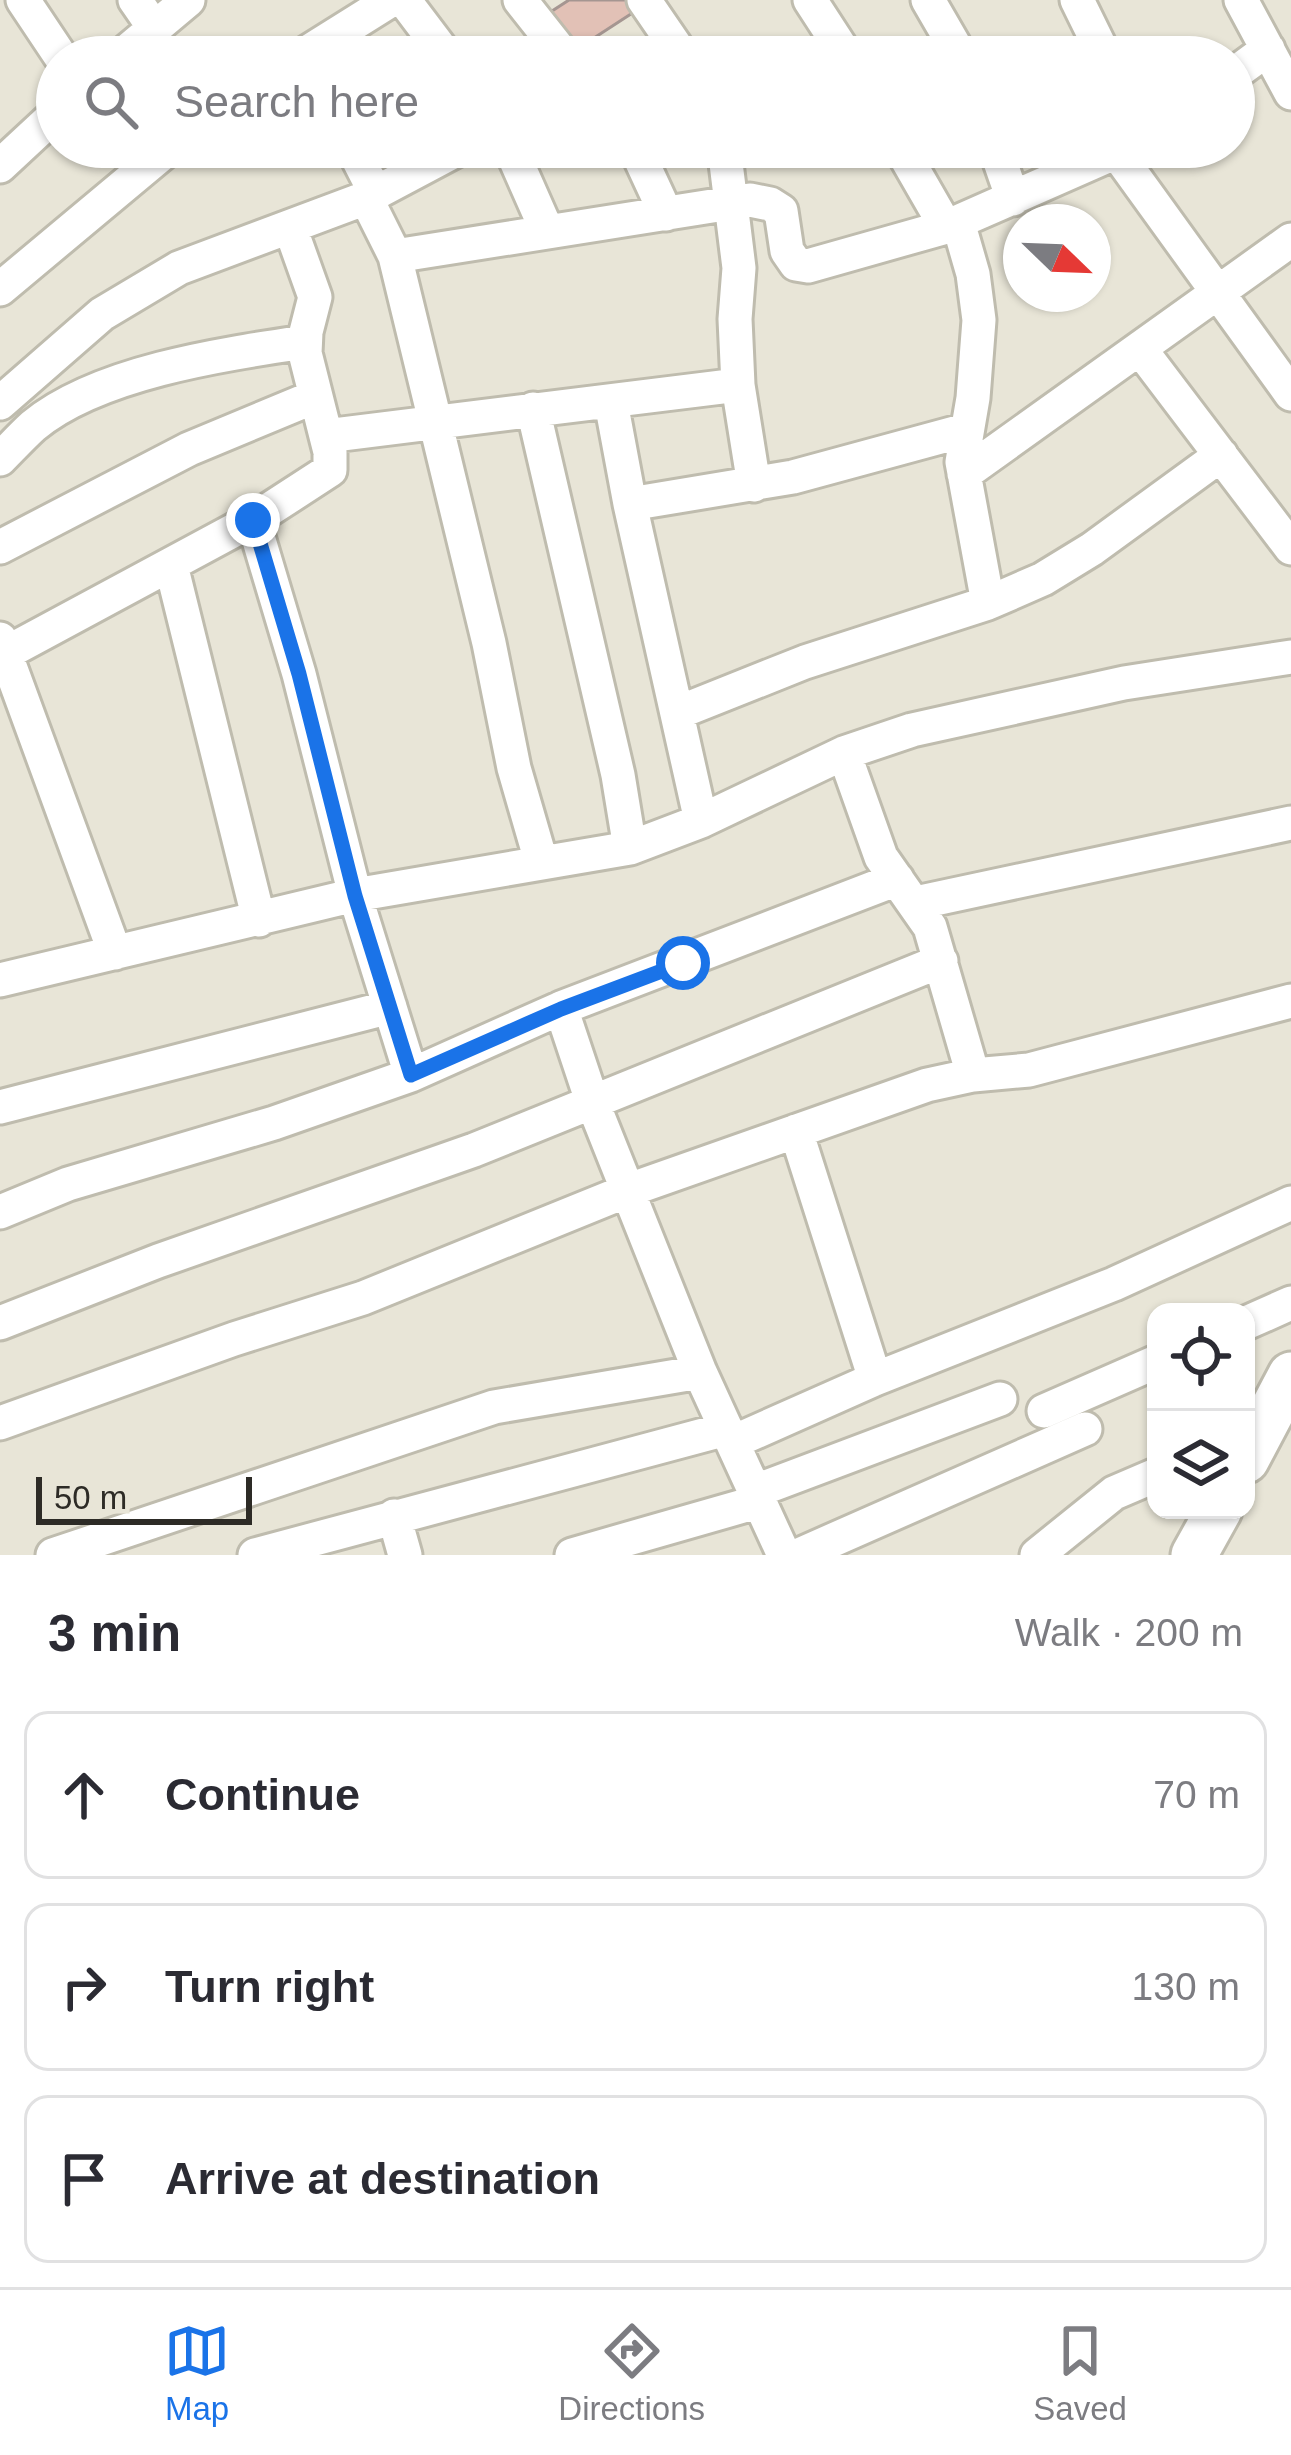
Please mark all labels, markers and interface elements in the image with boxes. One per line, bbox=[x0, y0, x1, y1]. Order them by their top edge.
search box bbox=[36, 36, 1255, 168]
icon: search bbox=[78, 69, 144, 135]
text: Search here bbox=[174, 76, 419, 127]
north arrow bbox=[1003, 204, 1111, 312]
route end bbox=[226, 493, 280, 547]
route start bbox=[656, 936, 710, 990]
map controls bbox=[1147, 1303, 1255, 1519]
button: locate bbox=[1147, 1303, 1255, 1411]
button: layers bbox=[1147, 1411, 1255, 1519]
scale bar bbox=[36, 1471, 252, 1524]
text: 50 m bbox=[54, 1479, 127, 1516]
text: 3 min bbox=[48, 1605, 181, 1662]
text: Walk · 200 m bbox=[1015, 1611, 1243, 1654]
icon: ahead bbox=[51, 1762, 117, 1828]
text: Continue bbox=[165, 1769, 360, 1820]
text: 70 m bbox=[1153, 1773, 1240, 1816]
icon: right bbox=[51, 1954, 117, 2020]
text: Turn right bbox=[165, 1961, 374, 2012]
text: 130 m bbox=[1132, 1965, 1240, 2008]
icon: arrive bbox=[51, 2146, 117, 2212]
text: Arrive at destination bbox=[165, 2153, 600, 2204]
tab: Map bbox=[164, 2318, 230, 2428]
tab: Directions bbox=[558, 2318, 705, 2428]
tab: Saved bbox=[1033, 2318, 1127, 2428]

